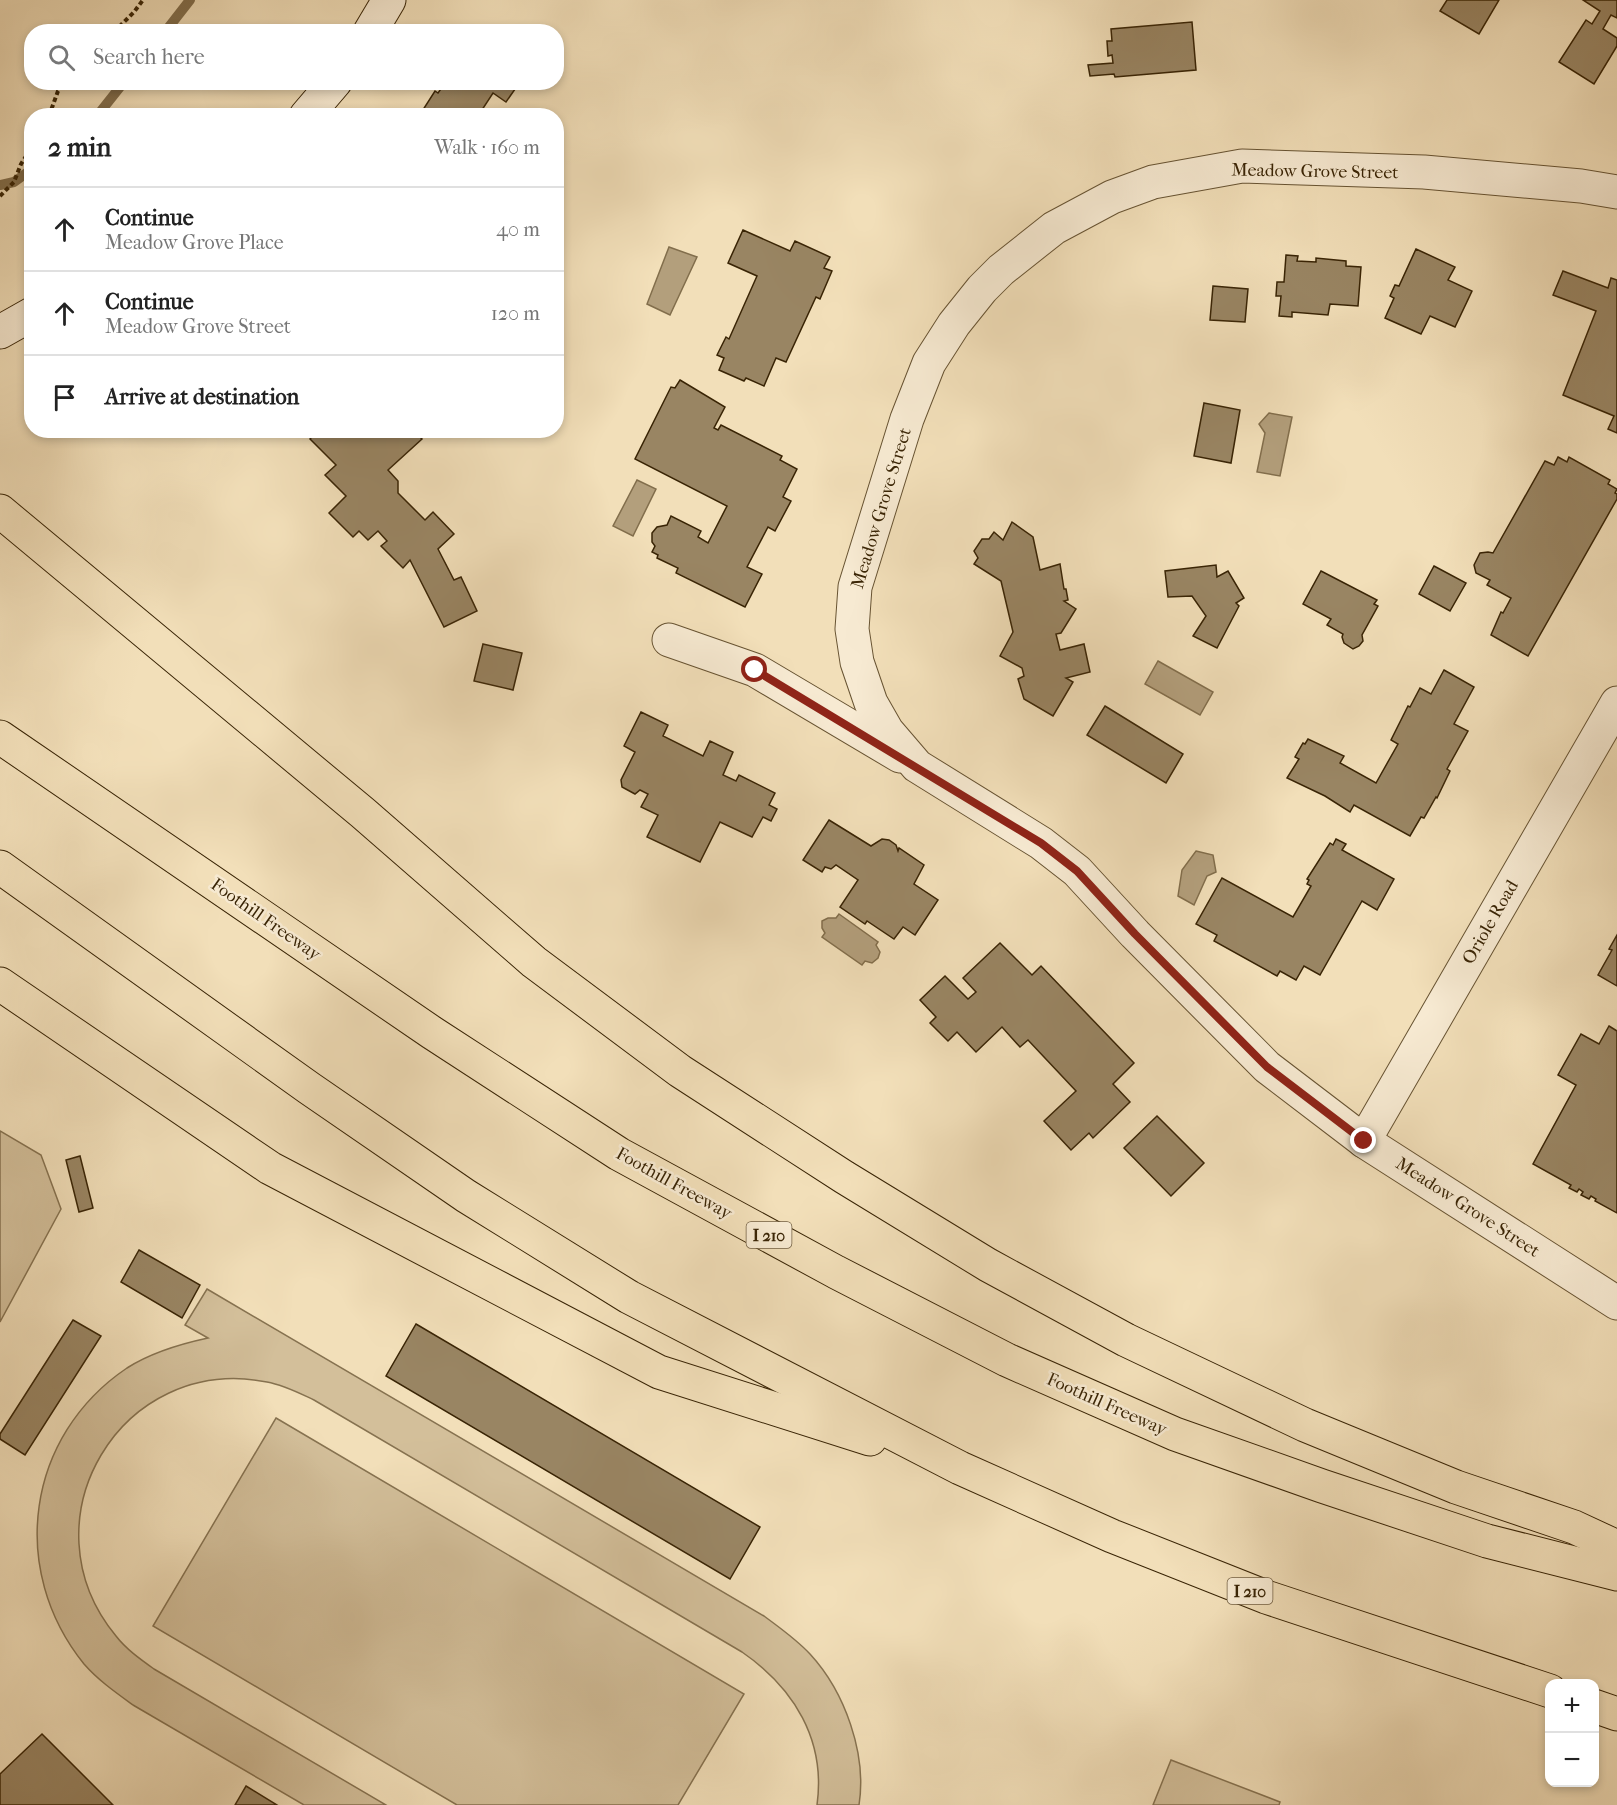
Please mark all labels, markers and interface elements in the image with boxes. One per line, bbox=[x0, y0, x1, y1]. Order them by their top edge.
search box bbox=[24, 24, 564, 90]
icon: search bbox=[45, 41, 78, 74]
text: Search here bbox=[93, 44, 205, 70]
text: 2 min bbox=[48, 132, 111, 163]
text: Walk · 160 m bbox=[434, 136, 540, 159]
street label: Meadow Grove Street bbox=[1231, 160, 1399, 183]
text: Continue bbox=[105, 205, 194, 231]
icon: ahead bbox=[48, 213, 81, 246]
text: 40 m bbox=[496, 218, 540, 241]
text: Meadow Grove Place bbox=[105, 231, 284, 254]
text: Continue bbox=[105, 289, 194, 315]
icon: ahead bbox=[48, 297, 81, 330]
text: 120 m bbox=[491, 302, 540, 325]
text: Meadow Grove Street bbox=[105, 315, 291, 338]
icon: arrive bbox=[48, 381, 81, 414]
text: Arrive at destination bbox=[105, 384, 299, 410]
street label: Meadow Grove Street bbox=[847, 425, 916, 591]
route start bbox=[741, 656, 767, 682]
street label: Foothill Freeway bbox=[207, 874, 326, 966]
street label: Oriole Road bbox=[1458, 876, 1523, 968]
route end bbox=[1350, 1127, 1376, 1153]
street label: Foothill Freeway bbox=[612, 1143, 737, 1225]
street label: Meadow Grove Street bbox=[1392, 1153, 1544, 1262]
road number: I 210 bbox=[746, 1222, 792, 1248]
street label: Foothill Freeway bbox=[1044, 1369, 1171, 1441]
road number: I 210 bbox=[1228, 1578, 1272, 1604]
map controls bbox=[1545, 1679, 1599, 1787]
button: + bbox=[1545, 1679, 1599, 1733]
button: − bbox=[1545, 1733, 1599, 1787]

